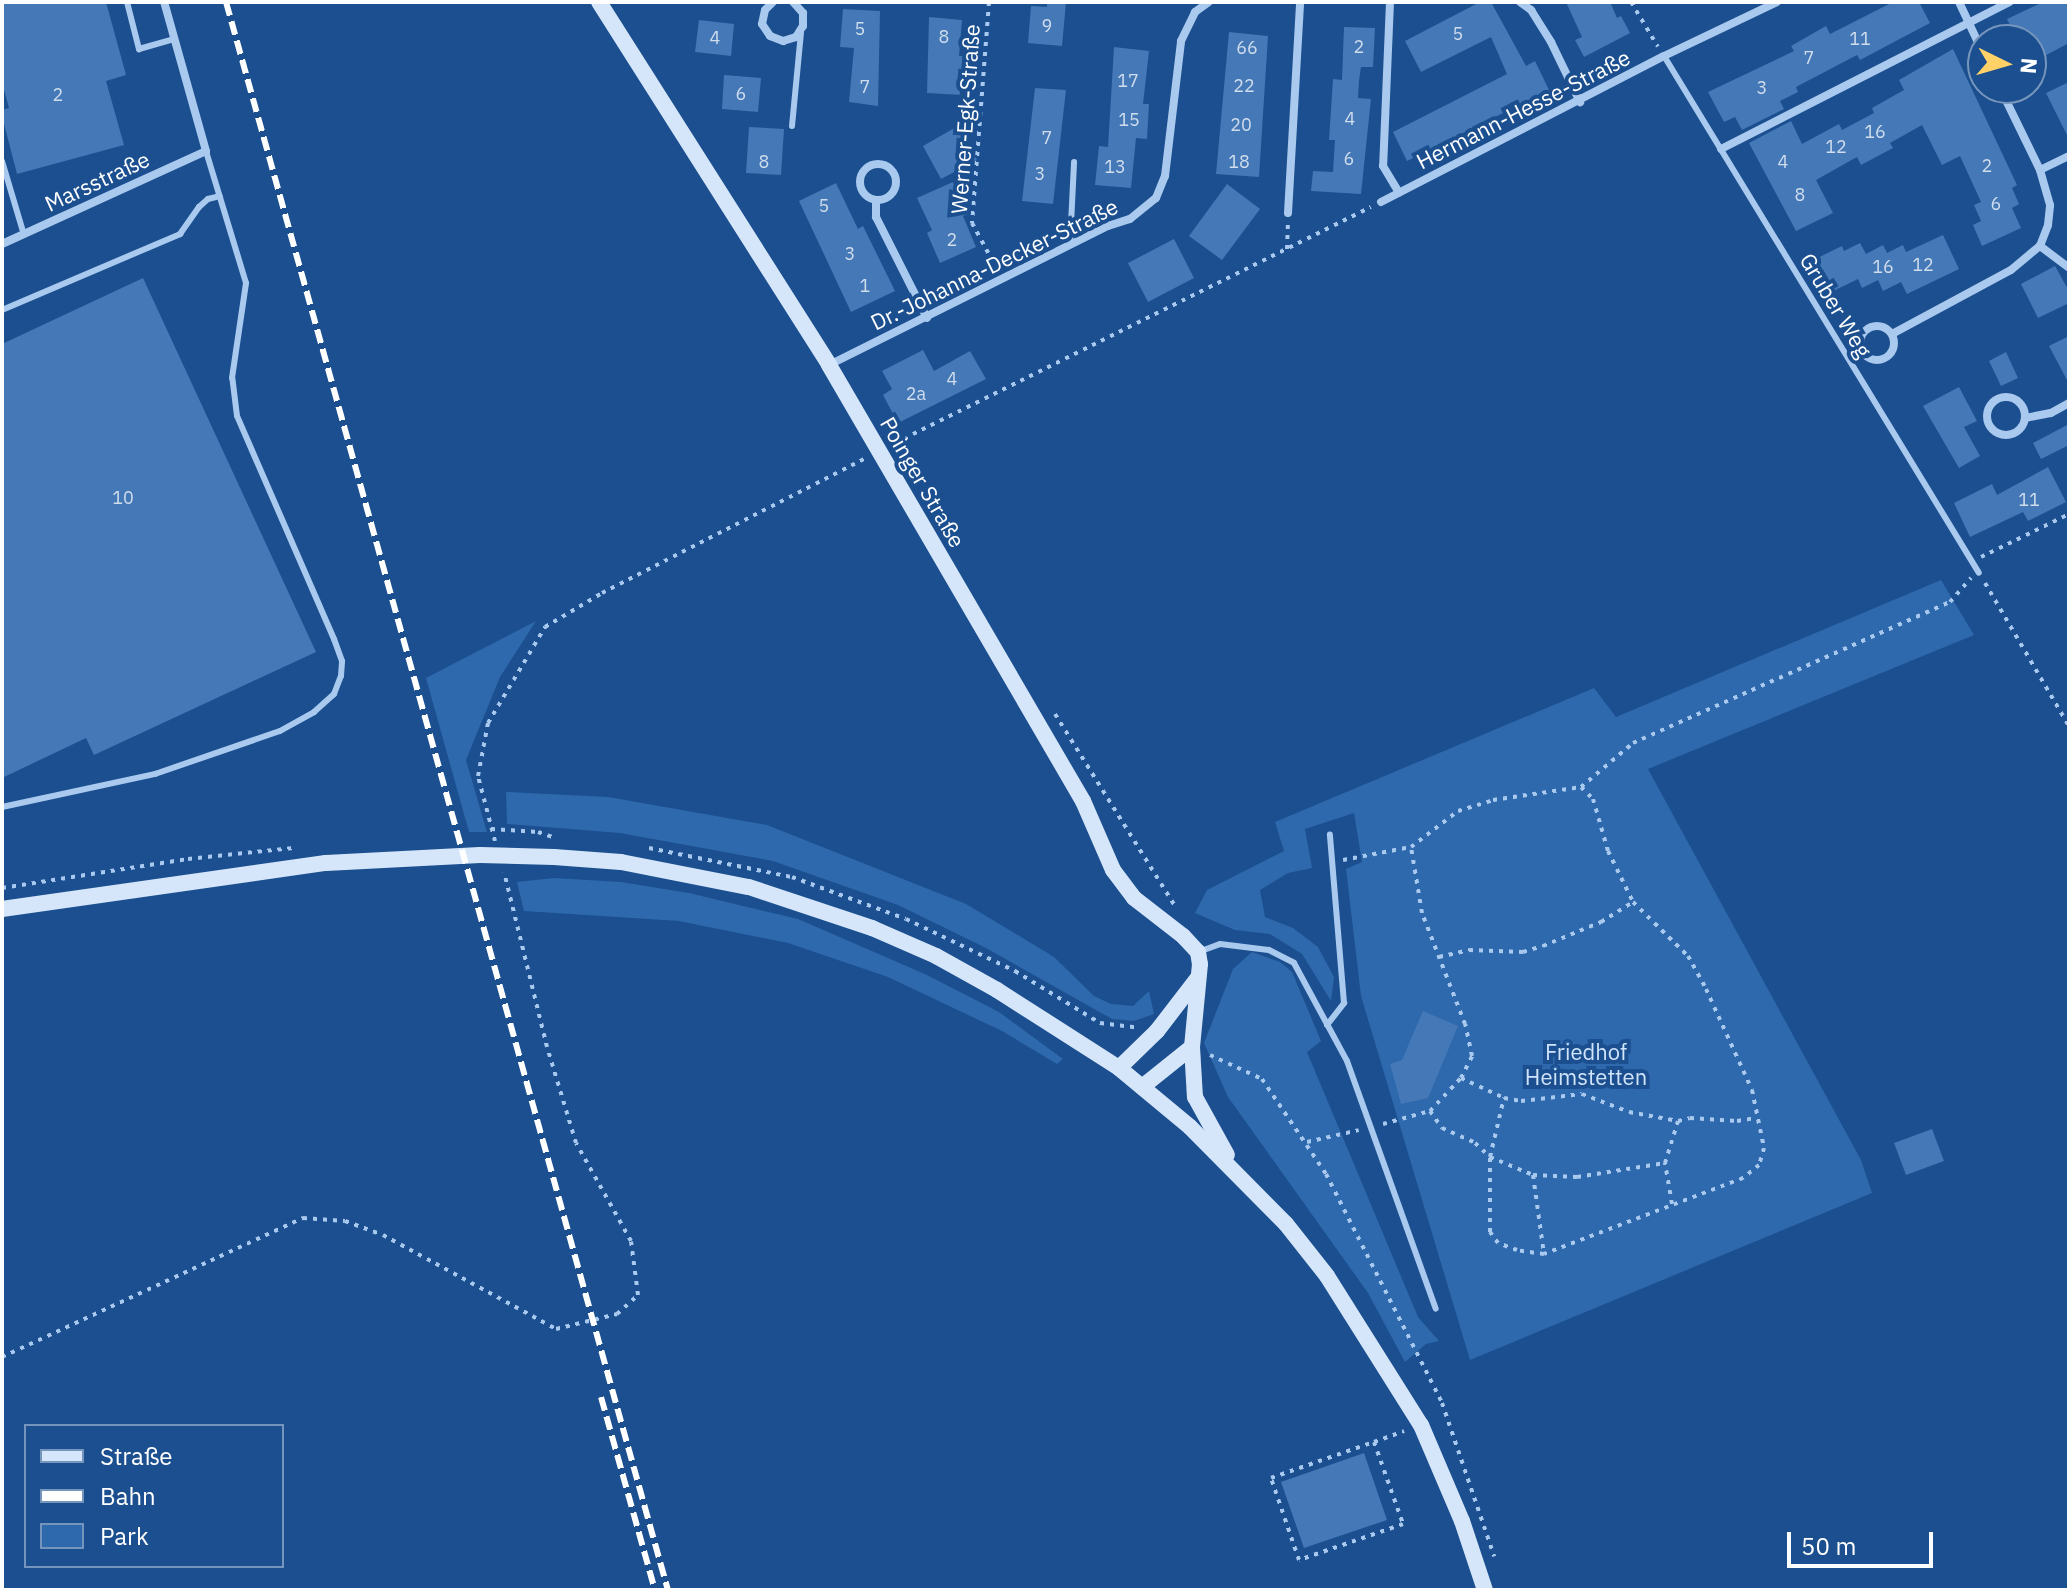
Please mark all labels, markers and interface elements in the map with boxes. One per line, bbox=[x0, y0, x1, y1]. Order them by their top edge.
house number: 9 bbox=[1042, 15, 1052, 37]
house number: 5 bbox=[855, 18, 865, 40]
street label: Werner-Egk-Straße bbox=[945, 23, 985, 215]
house number: 5 bbox=[1453, 23, 1463, 45]
north arrow bbox=[1967, 24, 2047, 104]
house number: 8 bbox=[939, 26, 949, 48]
house number: 4 bbox=[710, 27, 720, 49]
house number: 11 bbox=[1849, 28, 1871, 50]
house number: 2 bbox=[1354, 36, 1364, 58]
house number: 66 bbox=[1236, 37, 1258, 59]
street label: Hermann-Hesse-Straße bbox=[1412, 44, 1634, 174]
house number: 7 bbox=[1804, 47, 1814, 69]
text: N bbox=[2014, 57, 2045, 75]
house number: 17 bbox=[1117, 70, 1139, 92]
house number: 22 bbox=[1233, 75, 1255, 97]
house number: 7 bbox=[860, 76, 870, 98]
house number: 3 bbox=[1757, 77, 1767, 99]
house number: 6 bbox=[736, 83, 746, 105]
house number: 2 bbox=[53, 84, 63, 106]
house number: 4 bbox=[1345, 108, 1355, 130]
house number: 15 bbox=[1118, 109, 1140, 131]
house number: 20 bbox=[1230, 114, 1252, 136]
house number: 16 bbox=[1864, 121, 1886, 143]
house number: 7 bbox=[1042, 127, 1052, 149]
house number: 12 bbox=[1825, 136, 1847, 158]
street label: Marsstraße bbox=[40, 145, 154, 217]
house number: 6 bbox=[1344, 148, 1354, 170]
house number: 8 bbox=[759, 151, 769, 173]
house number: 18 bbox=[1228, 151, 1250, 173]
house number: 4 bbox=[1778, 151, 1788, 173]
house number: 2 bbox=[1982, 155, 1992, 177]
house number: 13 bbox=[1104, 156, 1126, 178]
house number: 3 bbox=[1035, 163, 1045, 185]
house number: 8 bbox=[1795, 184, 1805, 206]
street label: Dr.-Johanna-Decker-Straße bbox=[866, 193, 1122, 335]
house number: 6 bbox=[1991, 193, 2001, 215]
house number: 5 bbox=[819, 195, 829, 217]
house number: 2 bbox=[947, 229, 957, 251]
house number: 3 bbox=[845, 243, 855, 265]
street label: Gruber Weg bbox=[1795, 248, 1877, 362]
house number: 12 bbox=[1912, 254, 1934, 276]
house number: 16 bbox=[1872, 256, 1894, 278]
house number: 1 bbox=[860, 275, 870, 297]
house number: 4 bbox=[947, 368, 957, 390]
house number: 2a bbox=[906, 383, 926, 405]
street label: Poinger Straße bbox=[875, 412, 971, 552]
house number: 10 bbox=[112, 487, 134, 509]
house number: 11 bbox=[2018, 489, 2040, 511]
park label: Friedhof Heimstetten bbox=[1525, 1038, 1647, 1090]
legend bbox=[24, 1424, 284, 1568]
text: Straße bbox=[100, 1440, 172, 1472]
text: Bahn bbox=[100, 1480, 156, 1512]
scale bar bbox=[1791, 1516, 1937, 1566]
text: Park bbox=[100, 1520, 149, 1552]
text: 50 m bbox=[1801, 1530, 1856, 1562]

